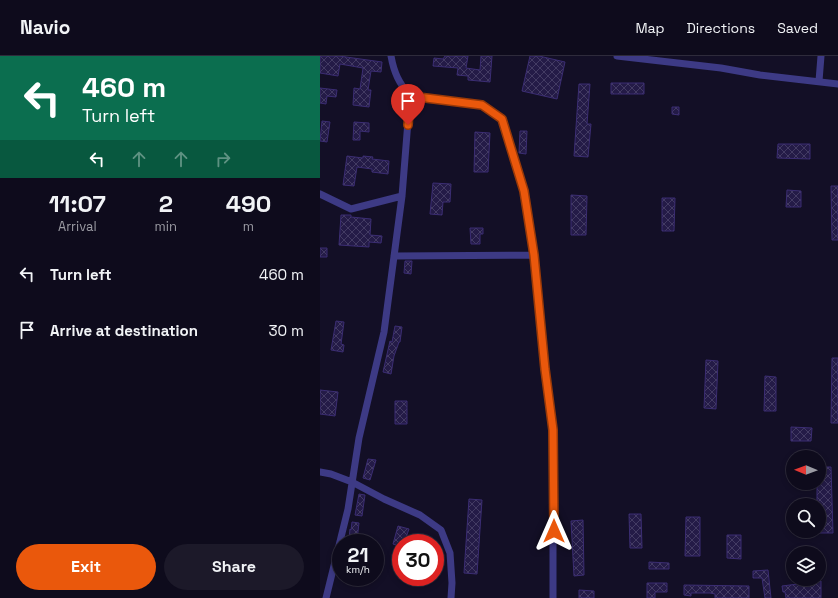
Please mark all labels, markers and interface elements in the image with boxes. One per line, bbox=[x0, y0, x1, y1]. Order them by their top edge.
text: Navio bbox=[20, 15, 70, 40]
text: Map bbox=[635, 19, 665, 37]
text: Directions bbox=[687, 19, 755, 37]
text: Saved bbox=[777, 19, 818, 37]
text: 460 m bbox=[82, 69, 166, 105]
icon: left bbox=[16, 72, 68, 124]
pin bbox=[391, 84, 425, 125]
icon: arrive bbox=[397, 90, 419, 112]
text: Turn left bbox=[82, 104, 155, 127]
icon: left bbox=[86, 148, 108, 170]
icon: ahead bbox=[128, 148, 150, 170]
icon: ahead bbox=[170, 148, 192, 170]
icon: right bbox=[212, 148, 234, 170]
text: 11:07 bbox=[49, 188, 106, 219]
text: 2 bbox=[159, 188, 173, 219]
text: 490 bbox=[226, 188, 271, 219]
text: Arrival bbox=[58, 218, 97, 235]
text: min bbox=[155, 218, 177, 235]
text: m bbox=[243, 218, 254, 235]
icon: left bbox=[16, 263, 38, 285]
text: Turn left bbox=[50, 265, 112, 284]
text: 460 m bbox=[259, 265, 304, 284]
icon: arrive bbox=[16, 319, 38, 341]
text: Arrive at destination bbox=[50, 321, 198, 340]
text: 30 m bbox=[269, 321, 304, 340]
north arrow bbox=[786, 450, 826, 490]
map controls bbox=[786, 450, 826, 586]
button: search bbox=[786, 498, 826, 538]
position arrow bbox=[533, 510, 575, 552]
speed limit sign: 30 bbox=[392, 534, 444, 586]
text: 21 bbox=[348, 542, 368, 568]
button: Exit bbox=[16, 544, 156, 590]
button: Share bbox=[164, 544, 304, 590]
button: layers bbox=[786, 546, 826, 586]
text: km/h bbox=[346, 563, 370, 576]

